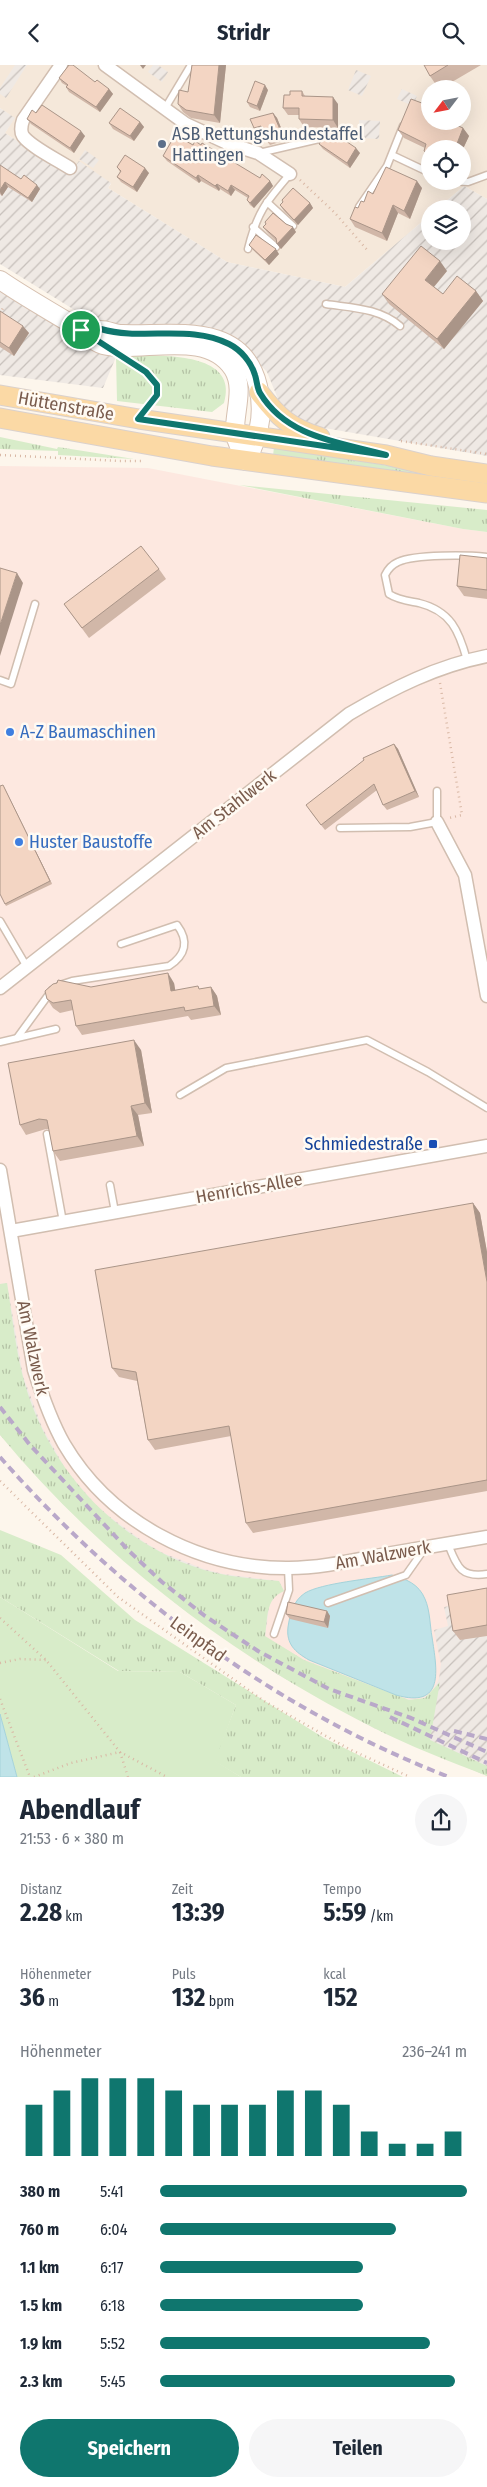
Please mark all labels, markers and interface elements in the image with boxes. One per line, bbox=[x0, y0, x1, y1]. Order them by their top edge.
icon: back bbox=[20, 19, 48, 47]
text: Stridr bbox=[217, 19, 270, 46]
icon: search bbox=[439, 19, 467, 47]
north arrow bbox=[421, 80, 471, 130]
map controls bbox=[421, 80, 471, 250]
place label: ASB Rettungshundestaffel Hattingen bbox=[172, 123, 364, 166]
marker: ASB Rettungshundestaffel Hattingen bbox=[156, 138, 168, 150]
button: locate bbox=[421, 140, 471, 190]
button: layers bbox=[421, 200, 471, 250]
pin bbox=[60, 309, 102, 351]
icon: arrive bbox=[67, 316, 95, 344]
street label: Hüttenstraße bbox=[16, 387, 116, 425]
place label: A-Z Baumaschinen bbox=[20, 721, 156, 743]
marker: A-Z Baumaschinen bbox=[4, 726, 16, 738]
street label: Am Stahlwerk bbox=[188, 764, 281, 844]
place label: Huster Baustoffe bbox=[29, 831, 153, 853]
marker: Huster Baustoffe bbox=[13, 836, 25, 848]
place label: Schmiedestraße bbox=[304, 1133, 423, 1155]
marker: Schmiedestraße bbox=[427, 1138, 439, 1150]
street label: Henrichs-Allee bbox=[194, 1168, 304, 1208]
street label: Am Walzwerk bbox=[12, 1299, 54, 1398]
street label: Am Walzwerk bbox=[334, 1536, 433, 1574]
street label: Leinpfad bbox=[166, 1611, 230, 1667]
text: Abendlauf bbox=[20, 1793, 140, 1826]
button: share bbox=[415, 1794, 467, 1846]
text: 21:53 · 6 × 380 m bbox=[20, 1829, 124, 1848]
text: Distanz bbox=[20, 1881, 62, 1898]
text: Zeit bbox=[172, 1881, 193, 1898]
text: Tempo bbox=[323, 1881, 362, 1898]
text: 2.28 bbox=[20, 1898, 62, 1928]
text: 13:39 bbox=[172, 1898, 225, 1928]
text: 5:59 bbox=[323, 1898, 366, 1928]
text: km bbox=[62, 1908, 83, 1925]
text: /km bbox=[366, 1908, 394, 1925]
text: Höhenmeter bbox=[20, 1966, 91, 1983]
text: Puls bbox=[172, 1966, 196, 1983]
text: kcal bbox=[323, 1966, 346, 1983]
text: 36 bbox=[20, 1983, 45, 2013]
text: 132 bbox=[172, 1983, 205, 2013]
text: 152 bbox=[323, 1983, 357, 2013]
text: m bbox=[45, 1993, 59, 2010]
text: bpm bbox=[205, 1993, 234, 2010]
text: Höhenmeter bbox=[20, 2042, 102, 2061]
text: 236–241 m bbox=[402, 2042, 467, 2061]
text: 380 m bbox=[20, 2182, 60, 2201]
text: 5:41 bbox=[100, 2182, 124, 2201]
text: 760 m bbox=[20, 2220, 59, 2239]
text: 6:04 bbox=[100, 2220, 127, 2239]
text: 1.1 km bbox=[20, 2258, 59, 2277]
text: 6:17 bbox=[100, 2258, 123, 2277]
text: 1.5 km bbox=[20, 2296, 62, 2315]
text: 6:18 bbox=[100, 2296, 125, 2315]
text: 1.9 km bbox=[20, 2334, 62, 2353]
text: 5:52 bbox=[100, 2334, 125, 2353]
text: 2.3 km bbox=[20, 2372, 63, 2391]
text: 5:45 bbox=[100, 2372, 126, 2391]
button: Speichern bbox=[20, 2419, 239, 2477]
button: Teilen bbox=[249, 2419, 467, 2477]

